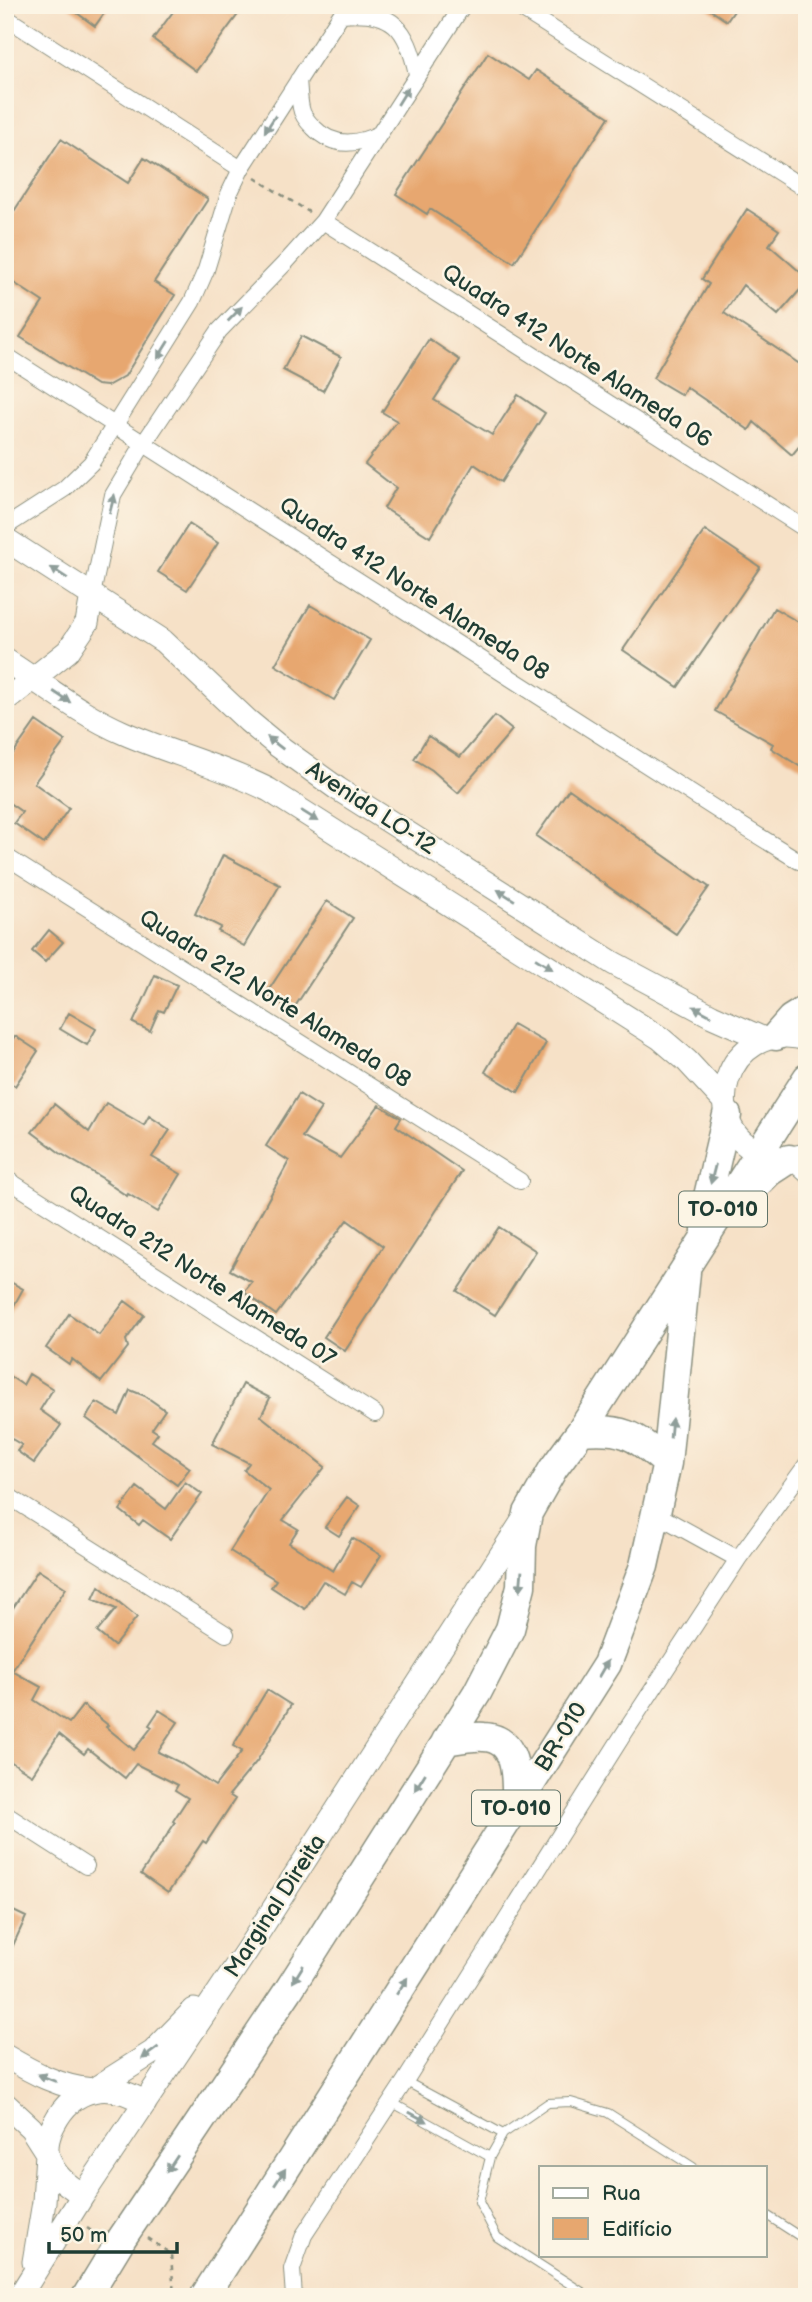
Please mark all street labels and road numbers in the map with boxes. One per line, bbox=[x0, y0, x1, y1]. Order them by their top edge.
street label: Quadra 412 Norte Alameda 06 bbox=[437, 258, 717, 454]
street label: Quadra 412 Norte Alameda 08 bbox=[274, 491, 554, 687]
street label: Avenida LO-12 bbox=[301, 756, 442, 861]
street label: Quadra 212 Norte Alameda 08 bbox=[134, 904, 416, 1094]
street label: Quadra 212 Norte Alameda 07 bbox=[63, 1179, 341, 1373]
road number: TO-010 bbox=[679, 1192, 767, 1226]
street label: BR-010 bbox=[529, 1697, 593, 1777]
road number: TO-010 bbox=[472, 1790, 560, 1826]
street label: Marginal Direita bbox=[218, 1829, 332, 1983]

